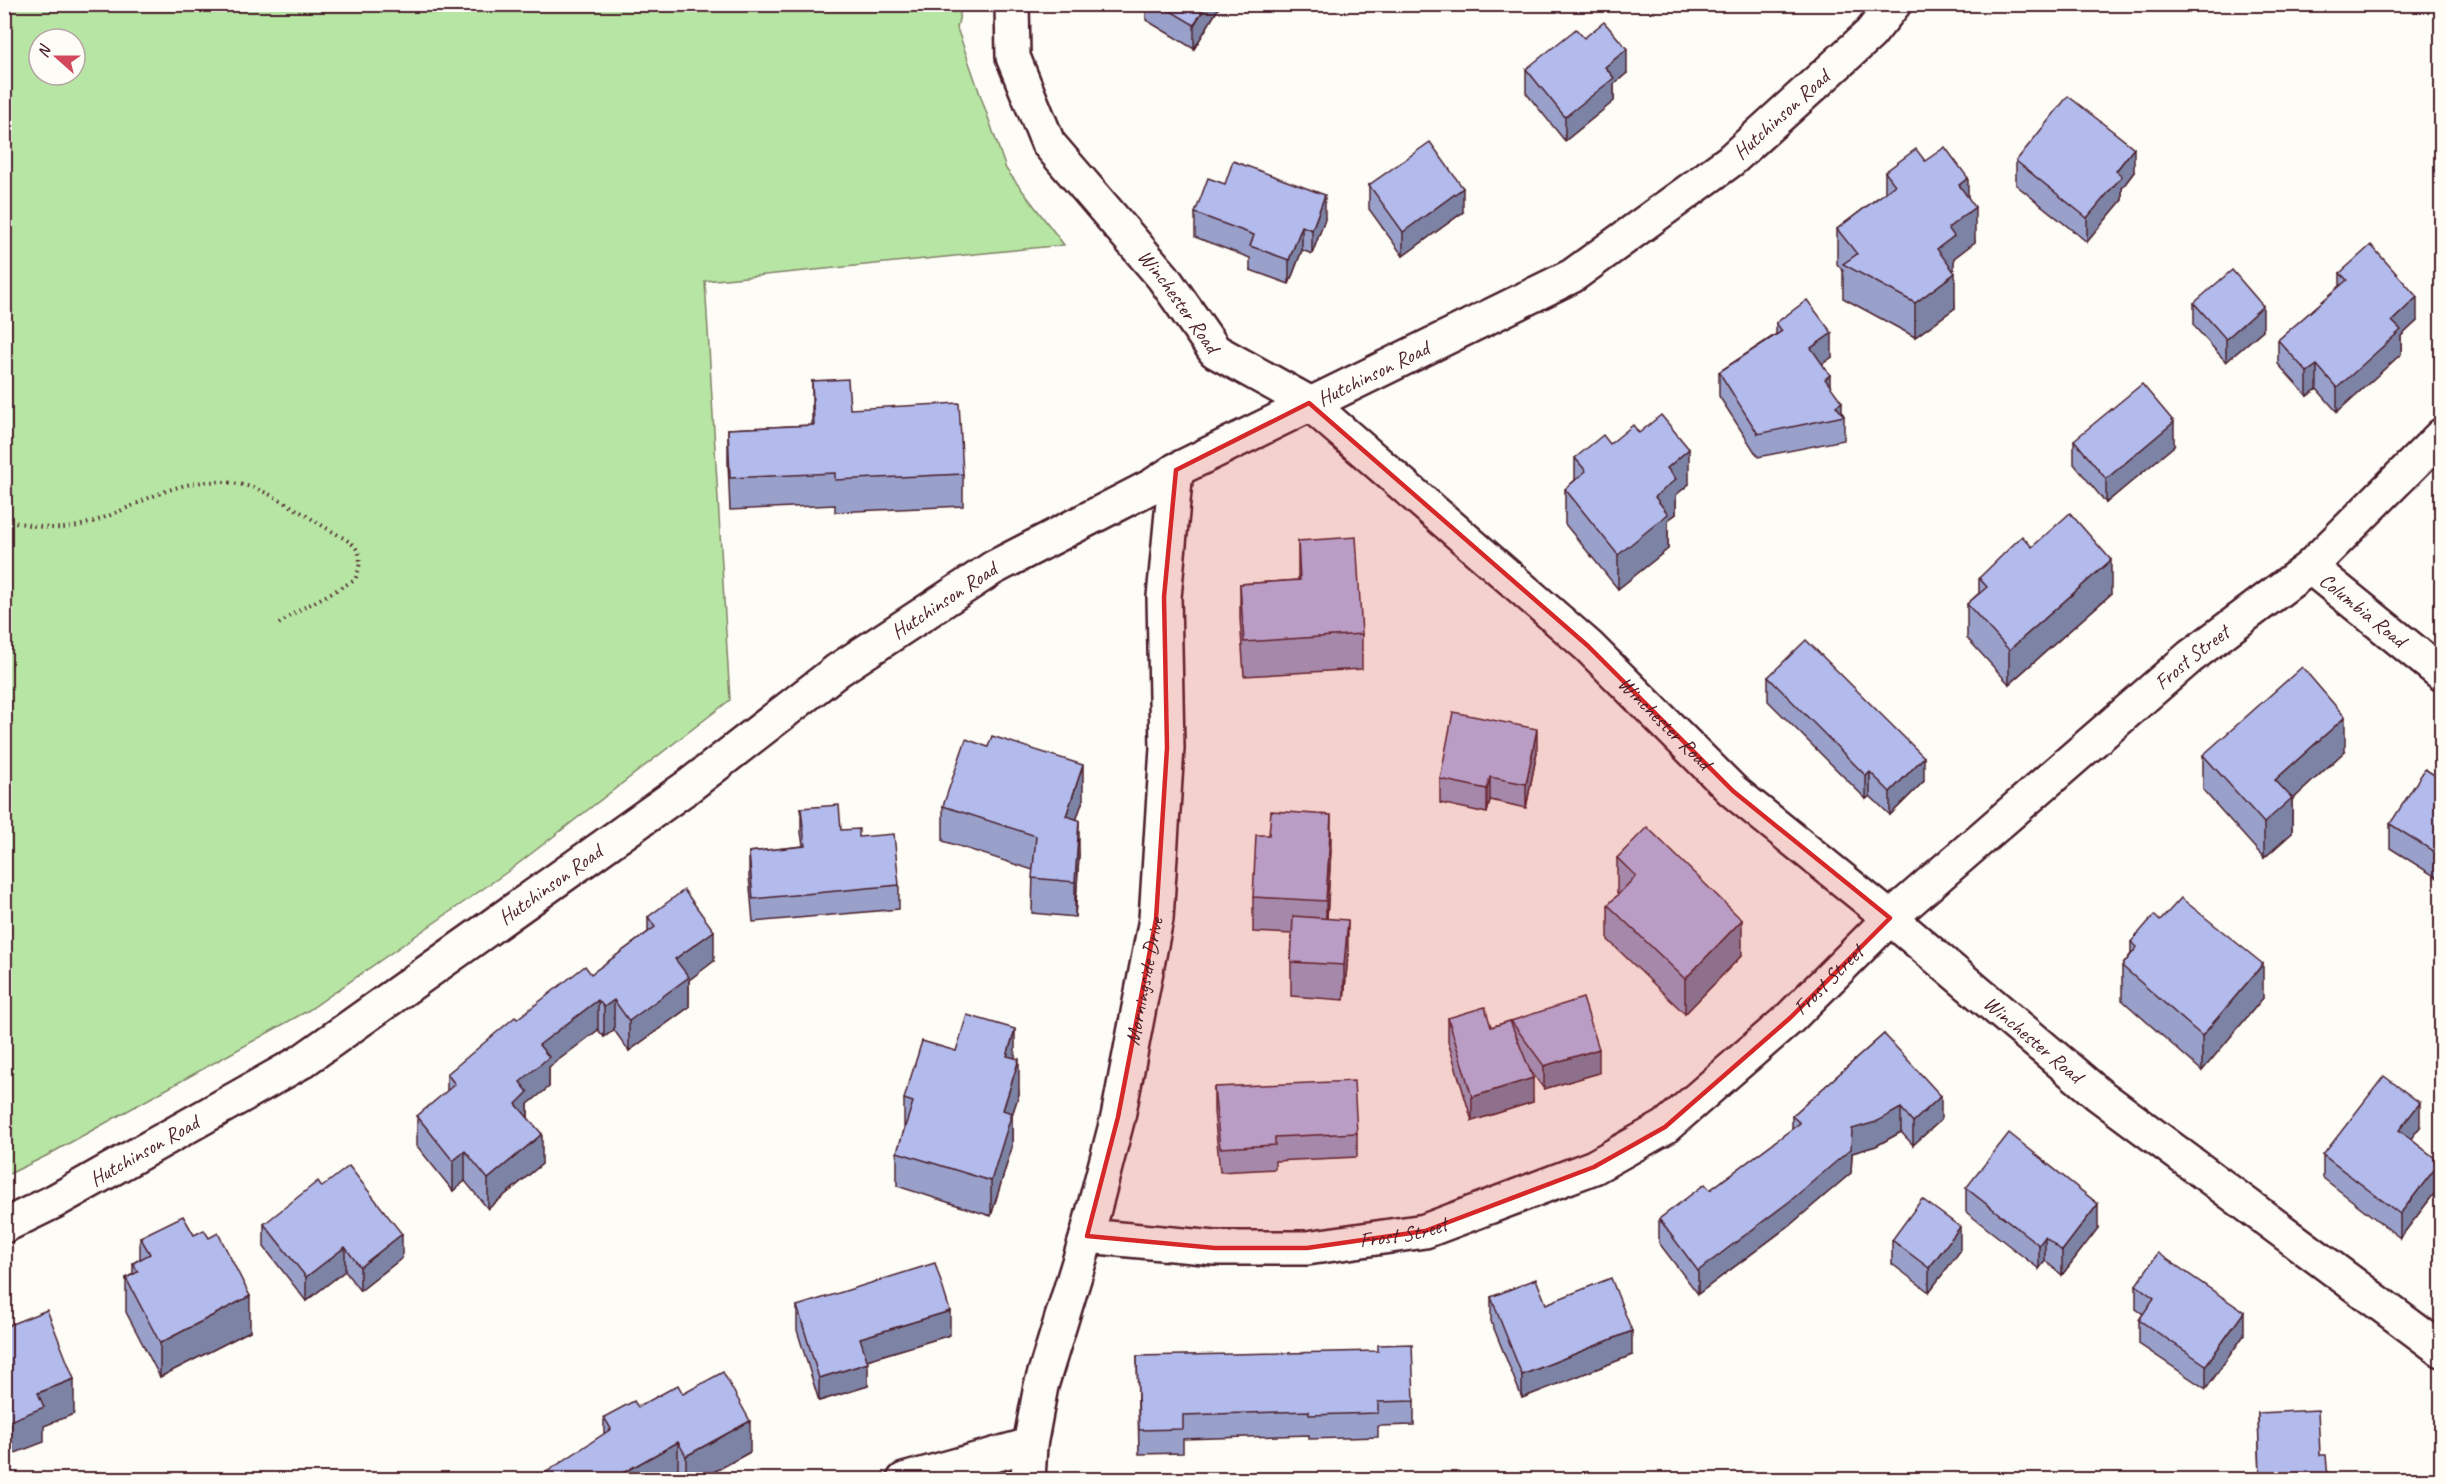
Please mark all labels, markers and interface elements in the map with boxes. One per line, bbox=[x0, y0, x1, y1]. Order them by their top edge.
north arrow bbox=[27, 27, 87, 87]
text: N bbox=[33, 41, 56, 60]
street label: Hutchinson Road bbox=[1727, 62, 1837, 165]
street label: Winchester Road bbox=[1132, 244, 1227, 361]
street label: Hutchinson Road bbox=[1313, 334, 1437, 412]
street label: Hutchinson Road bbox=[886, 554, 1005, 645]
street label: Columbia Road bbox=[2314, 567, 2414, 655]
street label: Frost Street bbox=[2149, 617, 2237, 695]
street label: Winchester Road bbox=[1613, 671, 1720, 778]
street label: Hutchinson Road bbox=[493, 837, 610, 930]
street label: Morningside Drive bbox=[1119, 914, 1169, 1047]
street label: Frost Street bbox=[1788, 937, 1871, 1020]
street label: Winchester Road bbox=[1978, 990, 2091, 1091]
street label: Hutchinson Road bbox=[85, 1108, 206, 1192]
street label: Frost Street bbox=[1358, 1210, 1454, 1253]

